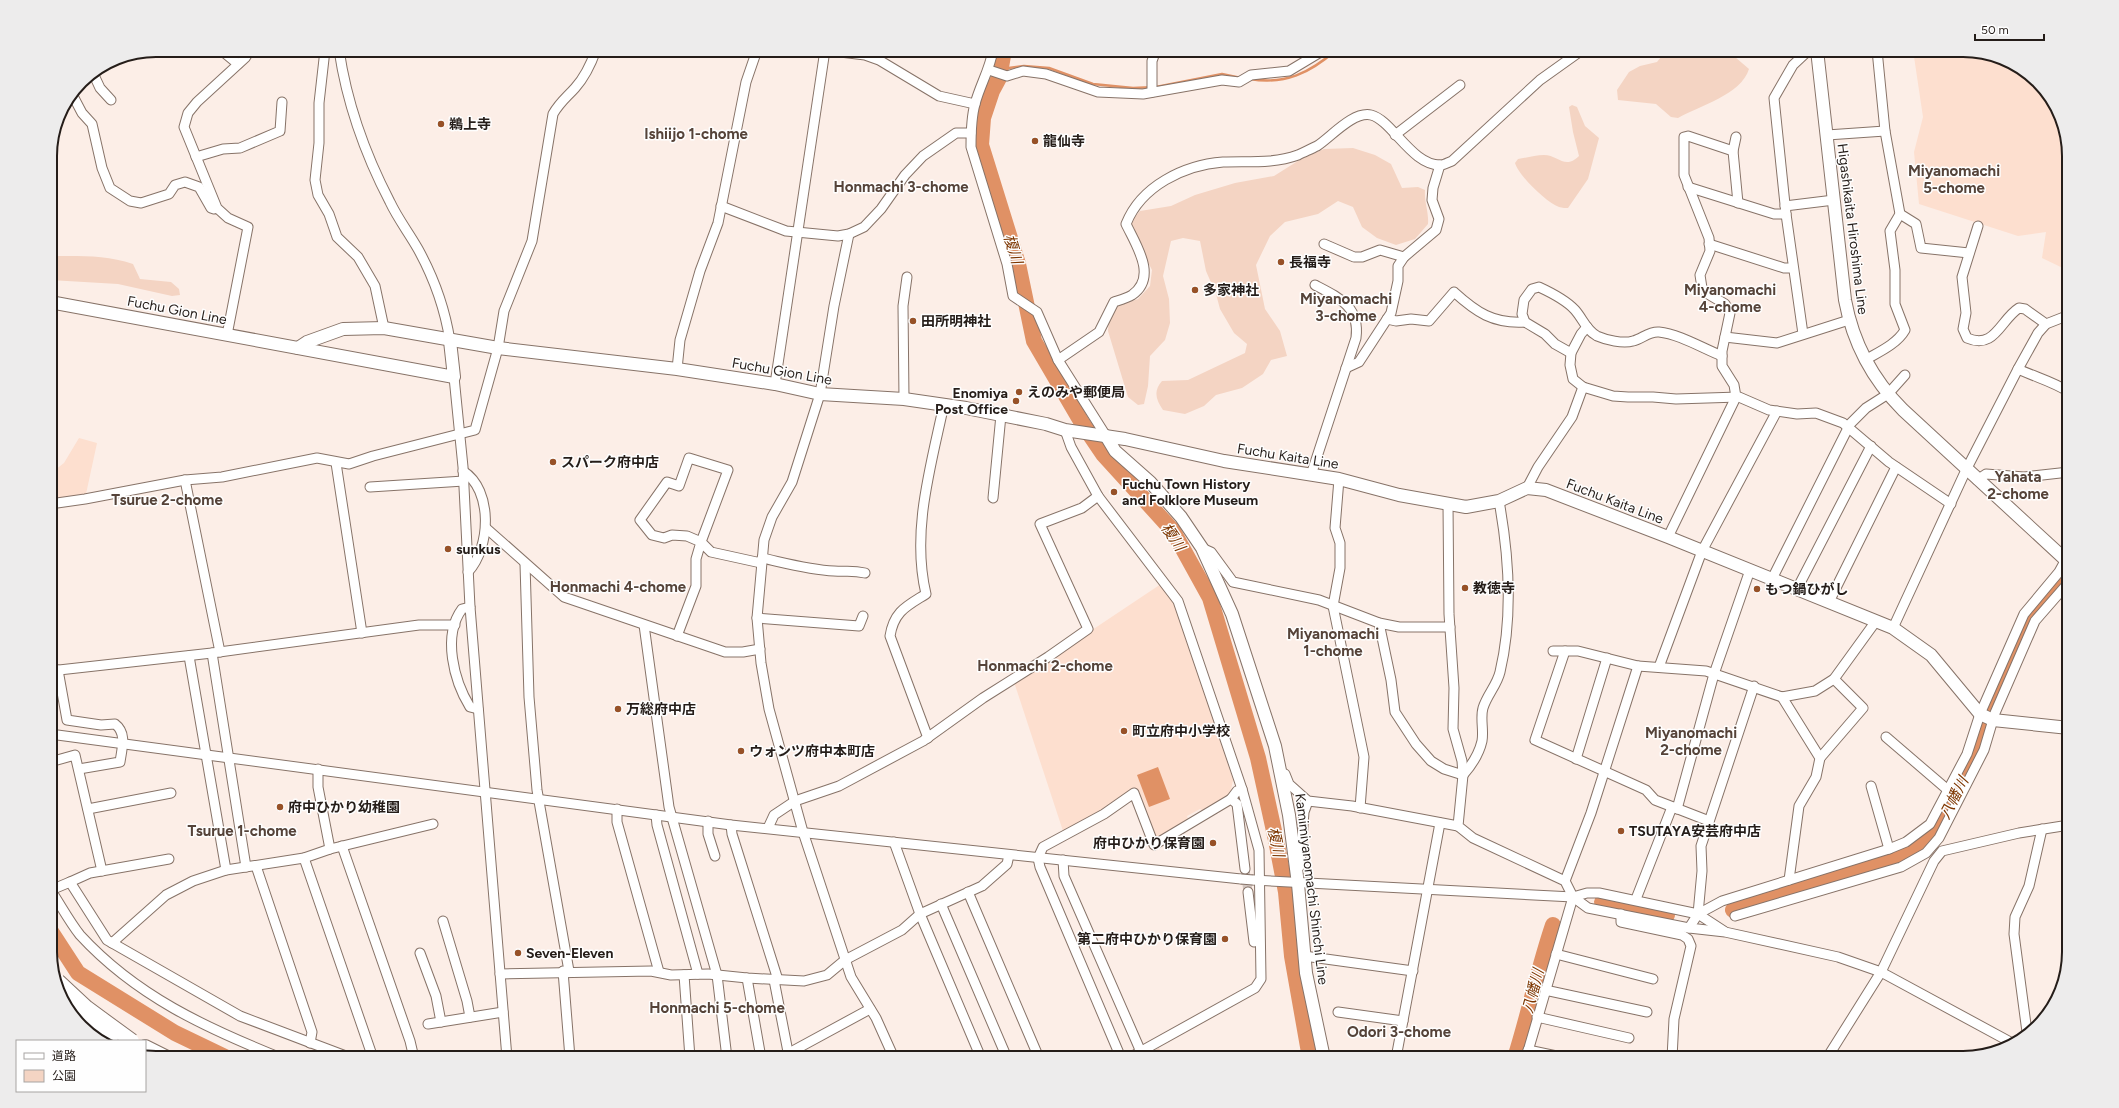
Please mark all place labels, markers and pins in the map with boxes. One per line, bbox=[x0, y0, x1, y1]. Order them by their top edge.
place label: 鵜上寺 bbox=[449, 116, 491, 133]
marker: 鵜上寺 bbox=[436, 119, 446, 129]
place label: 龍仙寺 bbox=[1043, 133, 1085, 150]
marker: 龍仙寺 bbox=[1030, 136, 1040, 146]
place label: 長福寺 bbox=[1289, 254, 1331, 271]
marker: 長福寺 bbox=[1276, 257, 1286, 267]
place label: 多家神社 bbox=[1203, 282, 1259, 299]
marker: 多家神社 bbox=[1190, 285, 1200, 295]
place label: 田所明神社 bbox=[921, 313, 991, 330]
marker: 田所明神社 bbox=[908, 316, 918, 326]
place label: えのみや郵便局 bbox=[1027, 384, 1125, 401]
place label: Enomiya Post Office bbox=[935, 385, 1008, 418]
marker: えのみや郵便局 bbox=[1014, 387, 1024, 397]
marker: Enomiya Post Office bbox=[1011, 396, 1021, 406]
place label: スパーク府中店 bbox=[561, 454, 659, 471]
marker: スパーク府中店 bbox=[548, 457, 558, 467]
place label: Fuchu Town History and Folklore Museum bbox=[1122, 476, 1258, 509]
marker: Fuchu Town History and Folklore Museum bbox=[1109, 487, 1119, 497]
place label: sunkus bbox=[456, 541, 501, 558]
marker: sunkus bbox=[443, 544, 453, 554]
place label: 教徳寺 bbox=[1473, 580, 1515, 597]
place label: もつ鍋ひがし bbox=[1765, 581, 1848, 598]
marker: 教徳寺 bbox=[1460, 583, 1470, 593]
marker: もつ鍋ひがし bbox=[1752, 584, 1762, 594]
place label: 万総府中店 bbox=[626, 701, 696, 718]
marker: 万総府中店 bbox=[613, 704, 623, 714]
place label: 町立府中小学校 bbox=[1132, 723, 1230, 740]
marker: 町立府中小学校 bbox=[1119, 726, 1129, 736]
place label: ウォンツ府中本町店 bbox=[749, 743, 875, 760]
marker: ウォンツ府中本町店 bbox=[736, 746, 746, 756]
place label: 府中ひかり幼稚園 bbox=[288, 799, 400, 816]
marker: 府中ひかり幼稚園 bbox=[275, 802, 285, 812]
place label: TSUTAYA安芸府中店 bbox=[1629, 823, 1761, 840]
marker: TSUTAYA安芸府中店 bbox=[1616, 826, 1626, 836]
place label: 府中ひかり保育園 bbox=[1093, 835, 1205, 852]
marker: 府中ひかり保育園 bbox=[1208, 838, 1218, 848]
place label: 第二府中ひかり保育園 bbox=[1077, 931, 1217, 948]
marker: 第二府中ひかり保育園 bbox=[1220, 934, 1230, 944]
place label: Seven-Eleven bbox=[526, 945, 613, 962]
marker: Seven-Eleven bbox=[513, 948, 523, 958]

